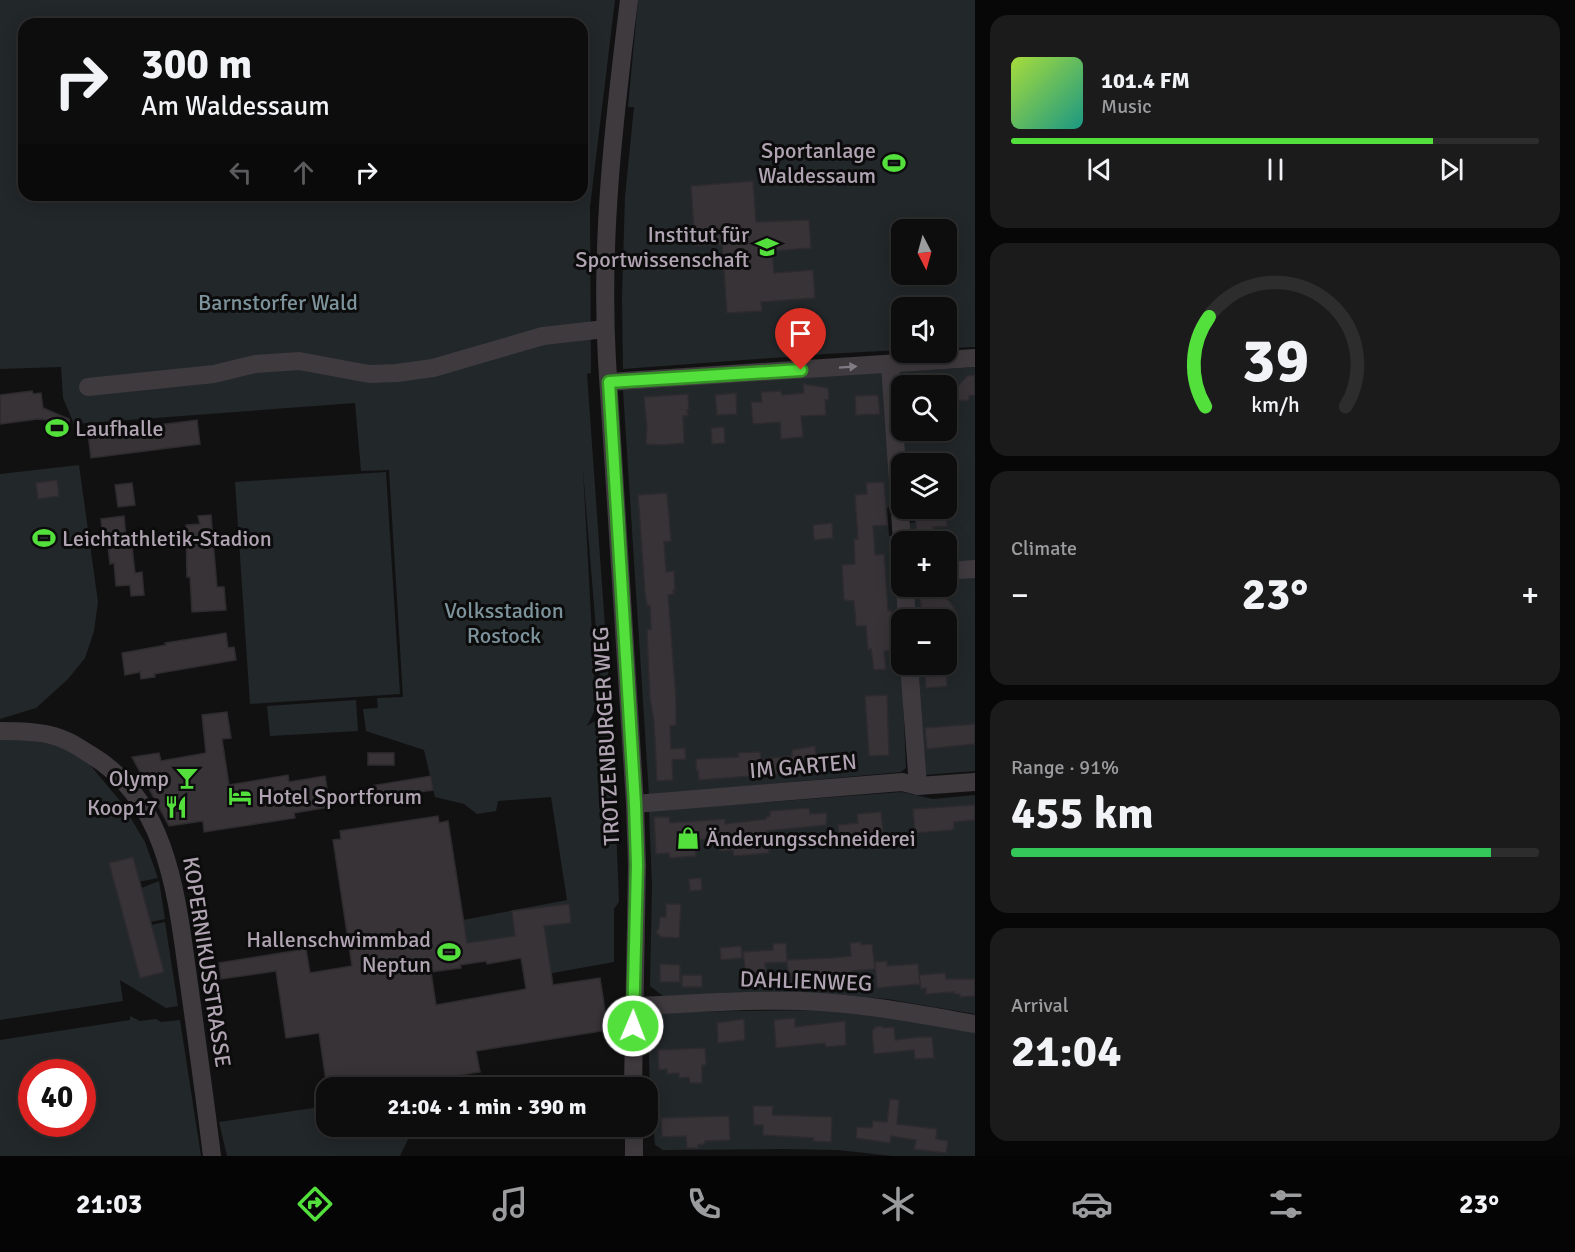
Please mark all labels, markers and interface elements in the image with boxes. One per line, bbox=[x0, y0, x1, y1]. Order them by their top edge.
text: 300 m bbox=[141, 39, 252, 90]
icon: right bbox=[42, 42, 120, 120]
text: 101.4 FM bbox=[1101, 67, 1190, 94]
text: Am Waldessaum bbox=[141, 90, 330, 123]
text: Music bbox=[1101, 94, 1152, 119]
place label: Sportanlage Waldessaum bbox=[758, 137, 876, 189]
sports icon: Sportanlage Waldessaum bbox=[881, 150, 907, 176]
icon: previous bbox=[1083, 153, 1116, 186]
icon: pause bbox=[1259, 153, 1292, 186]
icon: next bbox=[1435, 153, 1468, 186]
icon: left bbox=[224, 156, 257, 189]
icon: ahead bbox=[287, 156, 320, 189]
icon: right bbox=[350, 156, 383, 189]
north arrow bbox=[891, 219, 957, 285]
map controls bbox=[891, 219, 957, 675]
place label: Institut für Sportwissenschaft bbox=[575, 221, 749, 273]
school or university icon: Institut für Sportwissenschaft bbox=[754, 234, 780, 260]
park label: Barnstorfer Wald bbox=[198, 289, 358, 316]
button: sound bbox=[891, 297, 957, 363]
pin bbox=[775, 308, 826, 370]
icon: arrive bbox=[784, 317, 817, 350]
text: 39 bbox=[1241, 322, 1309, 399]
one-way arrow bbox=[839, 362, 858, 371]
button: search bbox=[891, 375, 957, 441]
text: km/h bbox=[1251, 392, 1299, 418]
sports icon: Laufhalle bbox=[44, 415, 70, 441]
place label: Laufhalle bbox=[75, 415, 163, 442]
button: layers bbox=[891, 453, 957, 519]
sports icon: Leichtathletik-Stadion bbox=[31, 525, 57, 551]
place label: Leichtathletik-Stadion bbox=[62, 525, 272, 552]
button: + bbox=[891, 531, 957, 597]
text: Climate bbox=[1011, 536, 1077, 561]
text: 23° bbox=[1242, 567, 1308, 622]
text: − bbox=[1011, 575, 1029, 616]
text: + bbox=[1521, 575, 1539, 616]
park label: Volksstadion Rostock bbox=[444, 597, 564, 649]
button: − bbox=[891, 609, 957, 675]
street label: TROTZENBURGER WEG bbox=[587, 626, 625, 846]
street label: IM GARTEN bbox=[748, 748, 858, 784]
text: Range · 91% bbox=[1011, 755, 1119, 780]
place label: Olymp bbox=[109, 765, 169, 792]
bar icon: Olymp bbox=[174, 765, 200, 791]
hotel icon: Hotel Sportforum bbox=[227, 783, 253, 809]
place label: Hotel Sportforum bbox=[258, 783, 422, 810]
text: 455 km bbox=[1011, 786, 1154, 841]
place label: Koop17 bbox=[87, 794, 158, 821]
restaurant icon: Koop17 bbox=[163, 794, 189, 820]
shop icon: Änderungsschneiderei bbox=[675, 825, 701, 851]
place label: Änderungsschneiderei bbox=[706, 825, 916, 852]
street label: KOPERNIKUSSTRASSE bbox=[177, 855, 237, 1069]
place label: Hallenschwimmbad Neptun bbox=[246, 926, 431, 978]
sports icon: Hallenschwimmbad Neptun bbox=[436, 939, 462, 965]
street label: DAHLIENWEG bbox=[739, 965, 873, 997]
text: Arrival bbox=[1011, 993, 1069, 1018]
position arrow bbox=[601, 994, 665, 1058]
text: 21:04 bbox=[1011, 1024, 1121, 1079]
speed limit sign: 40 bbox=[18, 1059, 96, 1137]
text: 21:04 · 1 min · 390 m bbox=[387, 1093, 587, 1120]
icon: directions bbox=[294, 1183, 336, 1225]
icon: music bbox=[489, 1183, 531, 1225]
icon: phone bbox=[683, 1183, 725, 1225]
icon: climate bbox=[877, 1183, 919, 1225]
icon: car bbox=[1071, 1183, 1113, 1225]
icon: filters bbox=[1265, 1183, 1307, 1225]
text: 21:03 bbox=[76, 1188, 142, 1221]
text: 23° bbox=[1459, 1188, 1499, 1221]

